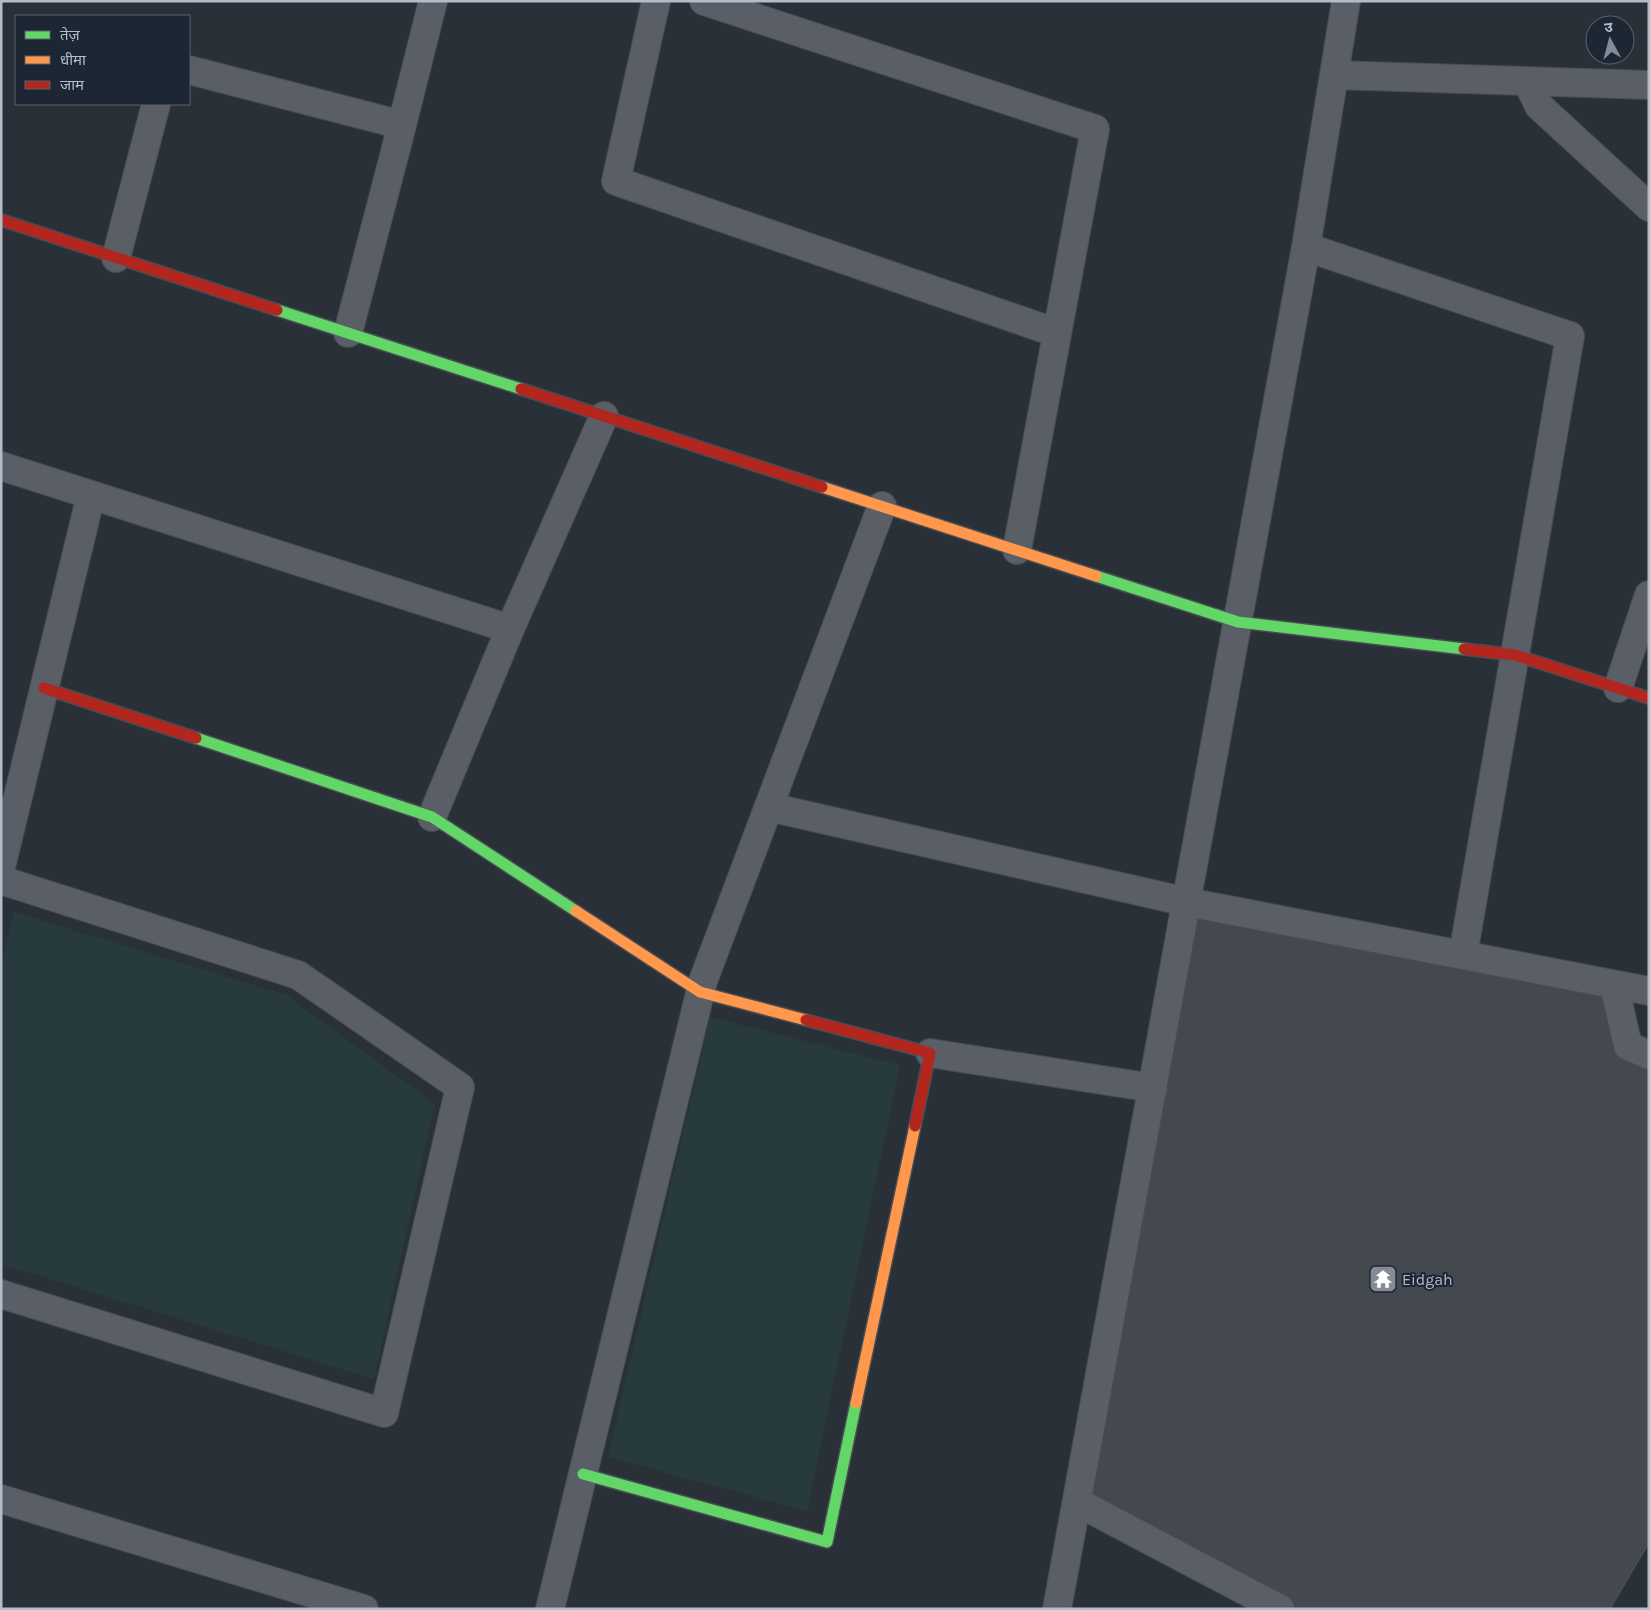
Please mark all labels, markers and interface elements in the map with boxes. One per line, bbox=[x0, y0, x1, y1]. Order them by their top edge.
legend bbox=[15, 15, 190, 105]
north arrow bbox=[1585, 15, 1635, 65]
text: उ bbox=[1603, 19, 1614, 37]
text: तेज़ bbox=[60, 26, 81, 44]
text: धीमा bbox=[60, 51, 87, 69]
text: जाम bbox=[60, 76, 85, 94]
temple icon: Eidgah bbox=[1368, 1264, 1398, 1294]
place label: Eidgah bbox=[1402, 1270, 1453, 1289]

